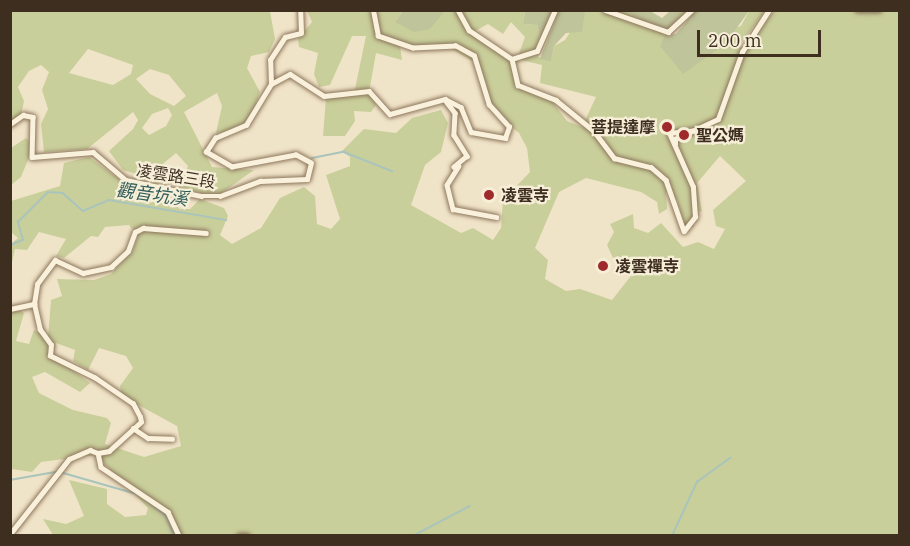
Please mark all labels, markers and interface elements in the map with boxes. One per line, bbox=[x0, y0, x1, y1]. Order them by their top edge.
scale bar bbox=[700, 18, 824, 56]
text: 200 m bbox=[708, 29, 762, 52]
place label: 菩提達摩 bbox=[591, 117, 655, 137]
marker: 菩提達摩 bbox=[660, 120, 674, 134]
place label: 聖公媽 bbox=[696, 125, 744, 145]
marker: 聖公媽 bbox=[677, 128, 691, 142]
street label: 凌雲路三段 bbox=[135, 160, 217, 192]
water label: 觀音坑溪 bbox=[115, 179, 189, 211]
place label: 凌雲寺 bbox=[501, 185, 549, 205]
marker: 凌雲寺 bbox=[482, 188, 496, 202]
place label: 凌雲禪寺 bbox=[615, 256, 679, 276]
marker: 凌雲禪寺 bbox=[596, 259, 610, 273]

